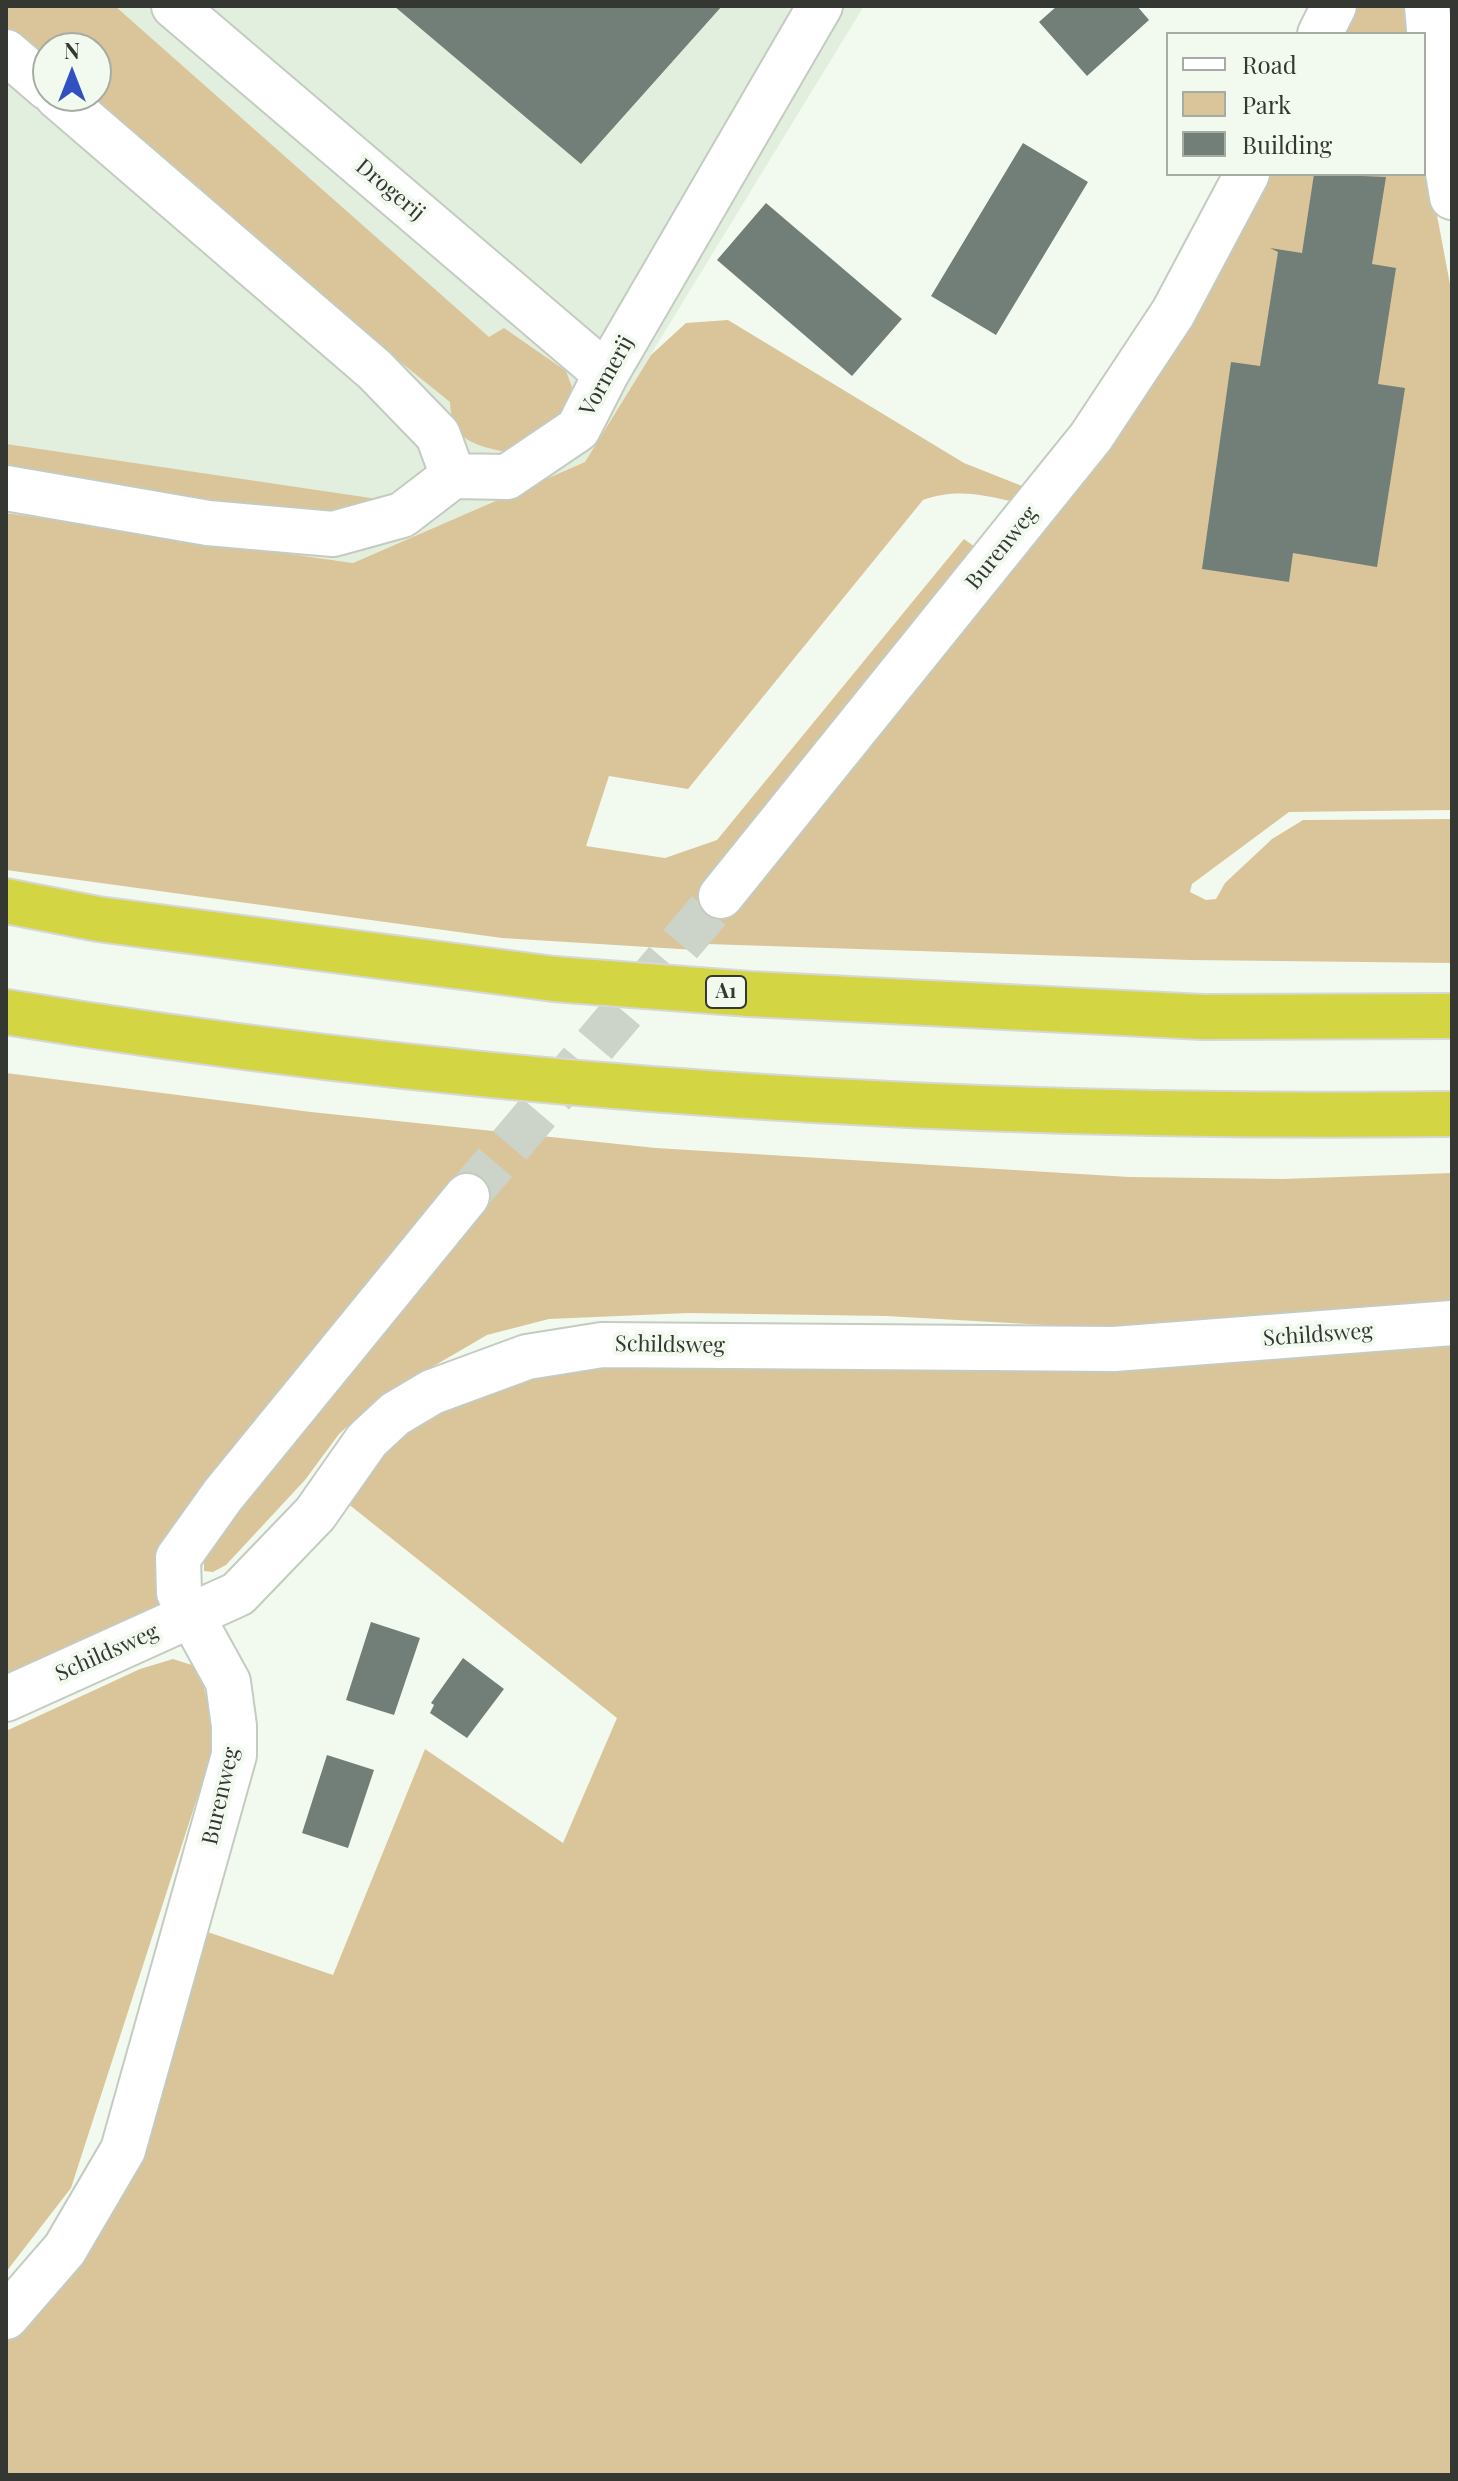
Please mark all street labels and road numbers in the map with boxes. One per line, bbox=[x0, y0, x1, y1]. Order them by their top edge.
street label: Drogerij bbox=[350, 154, 430, 226]
street label: Vormerij bbox=[574, 331, 640, 421]
street label: Burenweg bbox=[960, 501, 1044, 595]
road number: A1 bbox=[706, 976, 746, 1008]
street label: Schildsweg bbox=[1262, 1318, 1374, 1352]
street label: Schildsweg bbox=[615, 1331, 725, 1359]
street label: Schildsweg bbox=[51, 1619, 163, 1687]
street label: Burenweg bbox=[197, 1745, 245, 1847]

